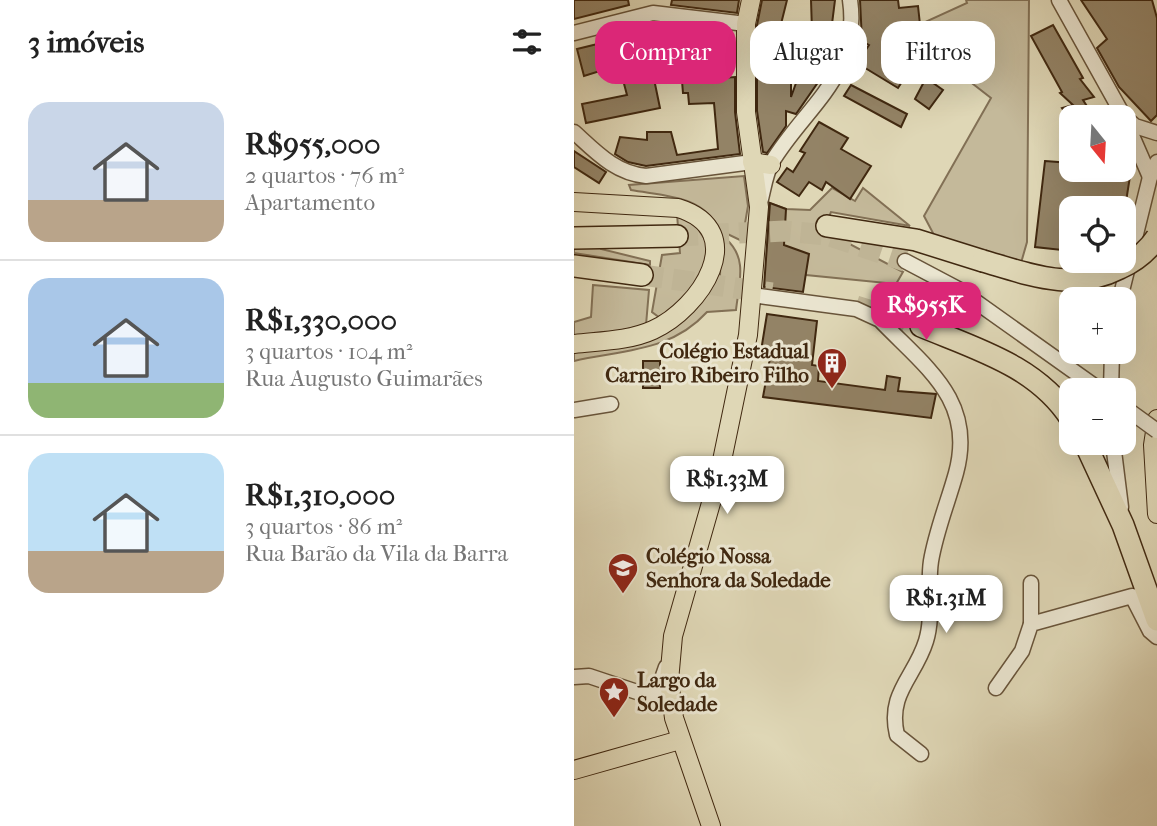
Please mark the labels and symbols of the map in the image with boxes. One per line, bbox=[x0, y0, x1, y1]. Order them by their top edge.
north arrow bbox=[1059, 105, 1136, 182]
pin: R$955K bbox=[869, 282, 983, 342]
place label: Colégio Estadual Carneiro Ribeiro Filho bbox=[605, 339, 809, 387]
building icon: Colégio Estadual Carneiro Ribeiro Filho bbox=[815, 346, 849, 390]
pin: R$1.33M bbox=[662, 456, 792, 516]
place label: Colégio Nossa Senhora da Soledade bbox=[646, 544, 831, 592]
school or university icon: Colégio Nossa Senhora da Soledade bbox=[606, 551, 640, 595]
pin: R$1.31M bbox=[881, 576, 1011, 635]
place label: Largo da Soledade bbox=[637, 668, 718, 716]
place icon: Largo da Soledade bbox=[597, 675, 631, 719]

